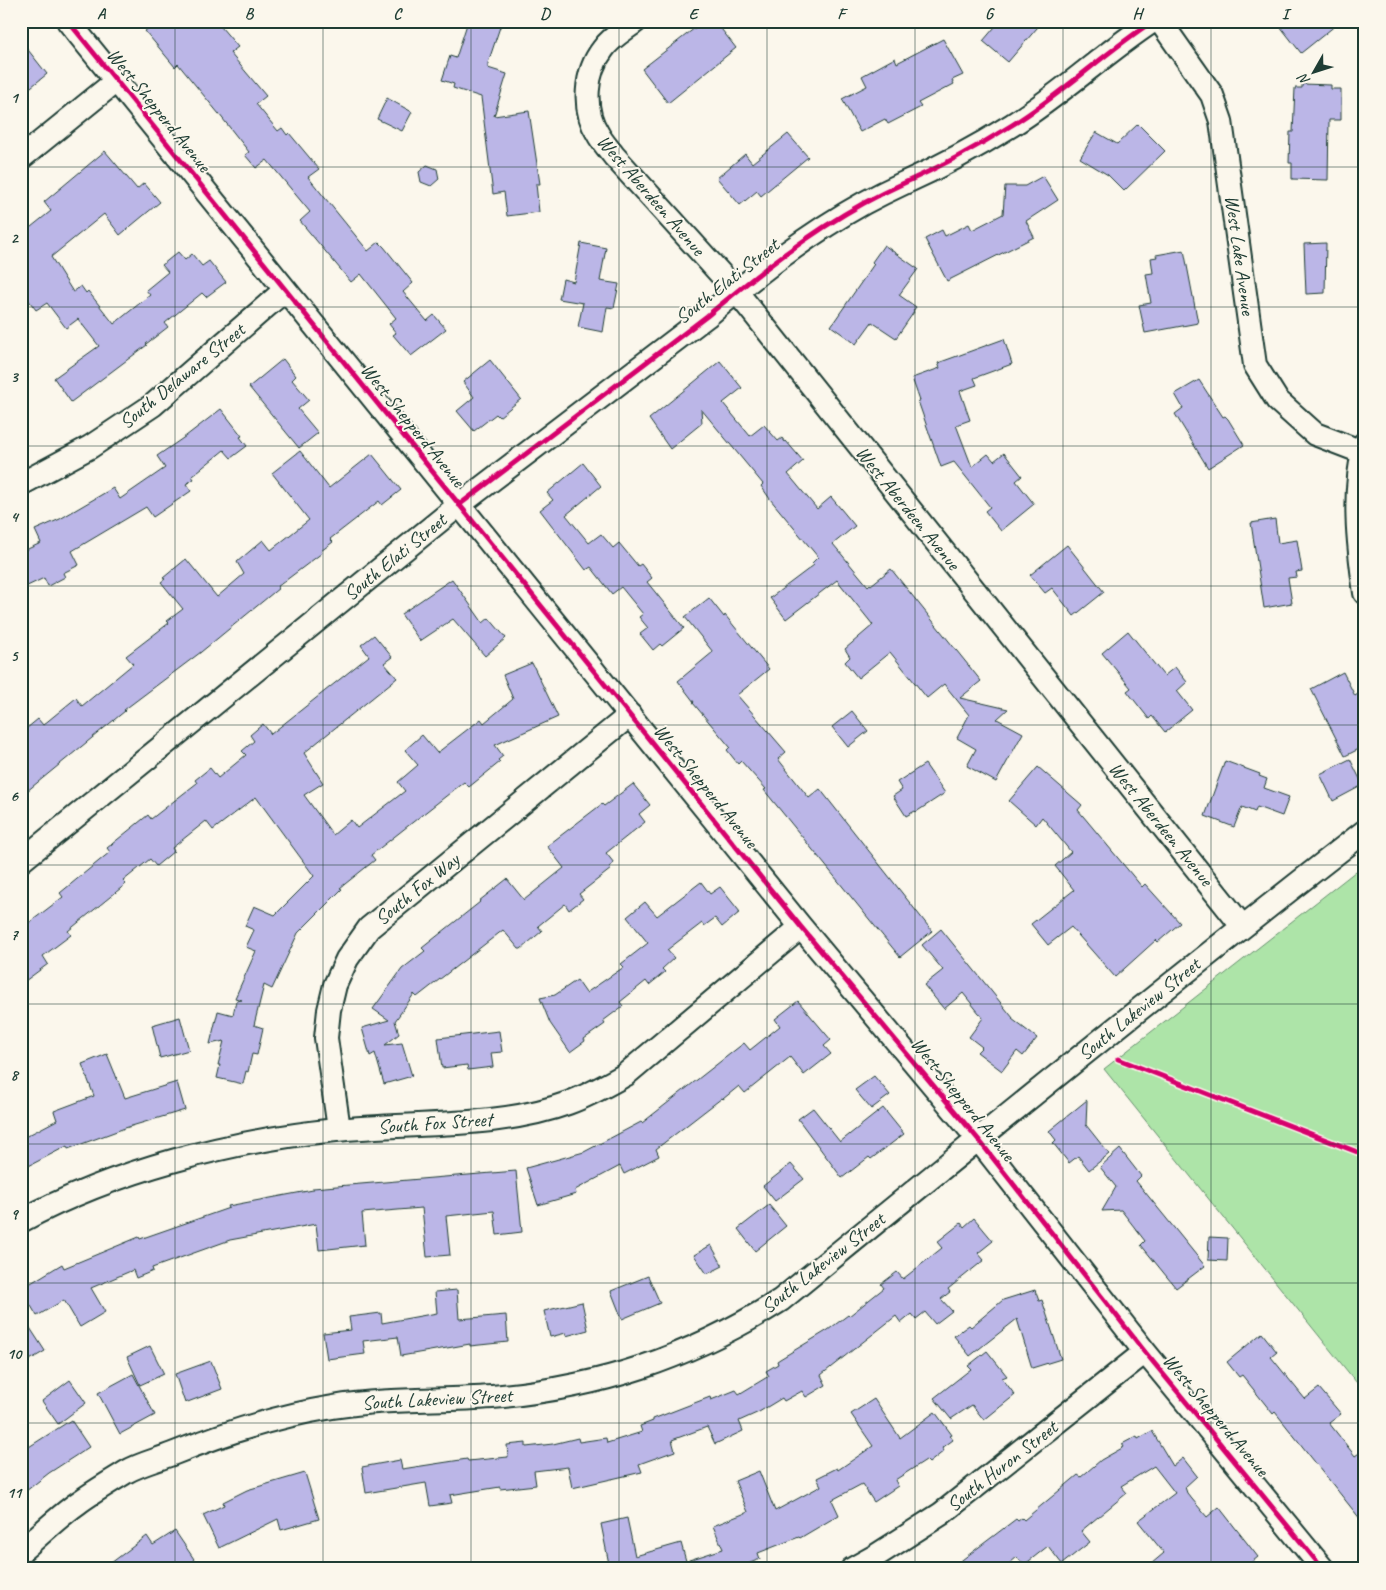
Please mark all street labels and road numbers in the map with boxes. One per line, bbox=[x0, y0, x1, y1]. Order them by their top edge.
street label: West Shepperd Avenue bbox=[101, 43, 218, 178]
street label: West Aberdeen Avenue bbox=[592, 129, 711, 262]
street label: West Lake Avenue bbox=[1219, 194, 1261, 318]
street label: South Elati Street bbox=[670, 231, 786, 329]
street label: South Delaware Street bbox=[114, 316, 252, 434]
street label: West Shepperd Avenue bbox=[355, 358, 472, 493]
street label: West Aberdeen Avenue bbox=[850, 441, 967, 576]
street label: South Elati Street bbox=[339, 506, 453, 606]
street label: West Shepperd Avenue bbox=[648, 719, 765, 854]
street label: West Aberdeen Avenue bbox=[1103, 757, 1220, 892]
street label: South Fox Way bbox=[370, 846, 466, 931]
street label: South Lakeview Street bbox=[1073, 951, 1207, 1066]
street label: West Shepperd Avenue bbox=[905, 1032, 1022, 1167]
street label: South Fox Street bbox=[377, 1106, 496, 1139]
street label: South Lakeview Street bbox=[756, 1205, 892, 1319]
street label: West Shepperd Avenue bbox=[1157, 1349, 1275, 1483]
street label: South Lakeview Street bbox=[361, 1382, 515, 1415]
street label: South Huron Street bbox=[941, 1413, 1064, 1517]

